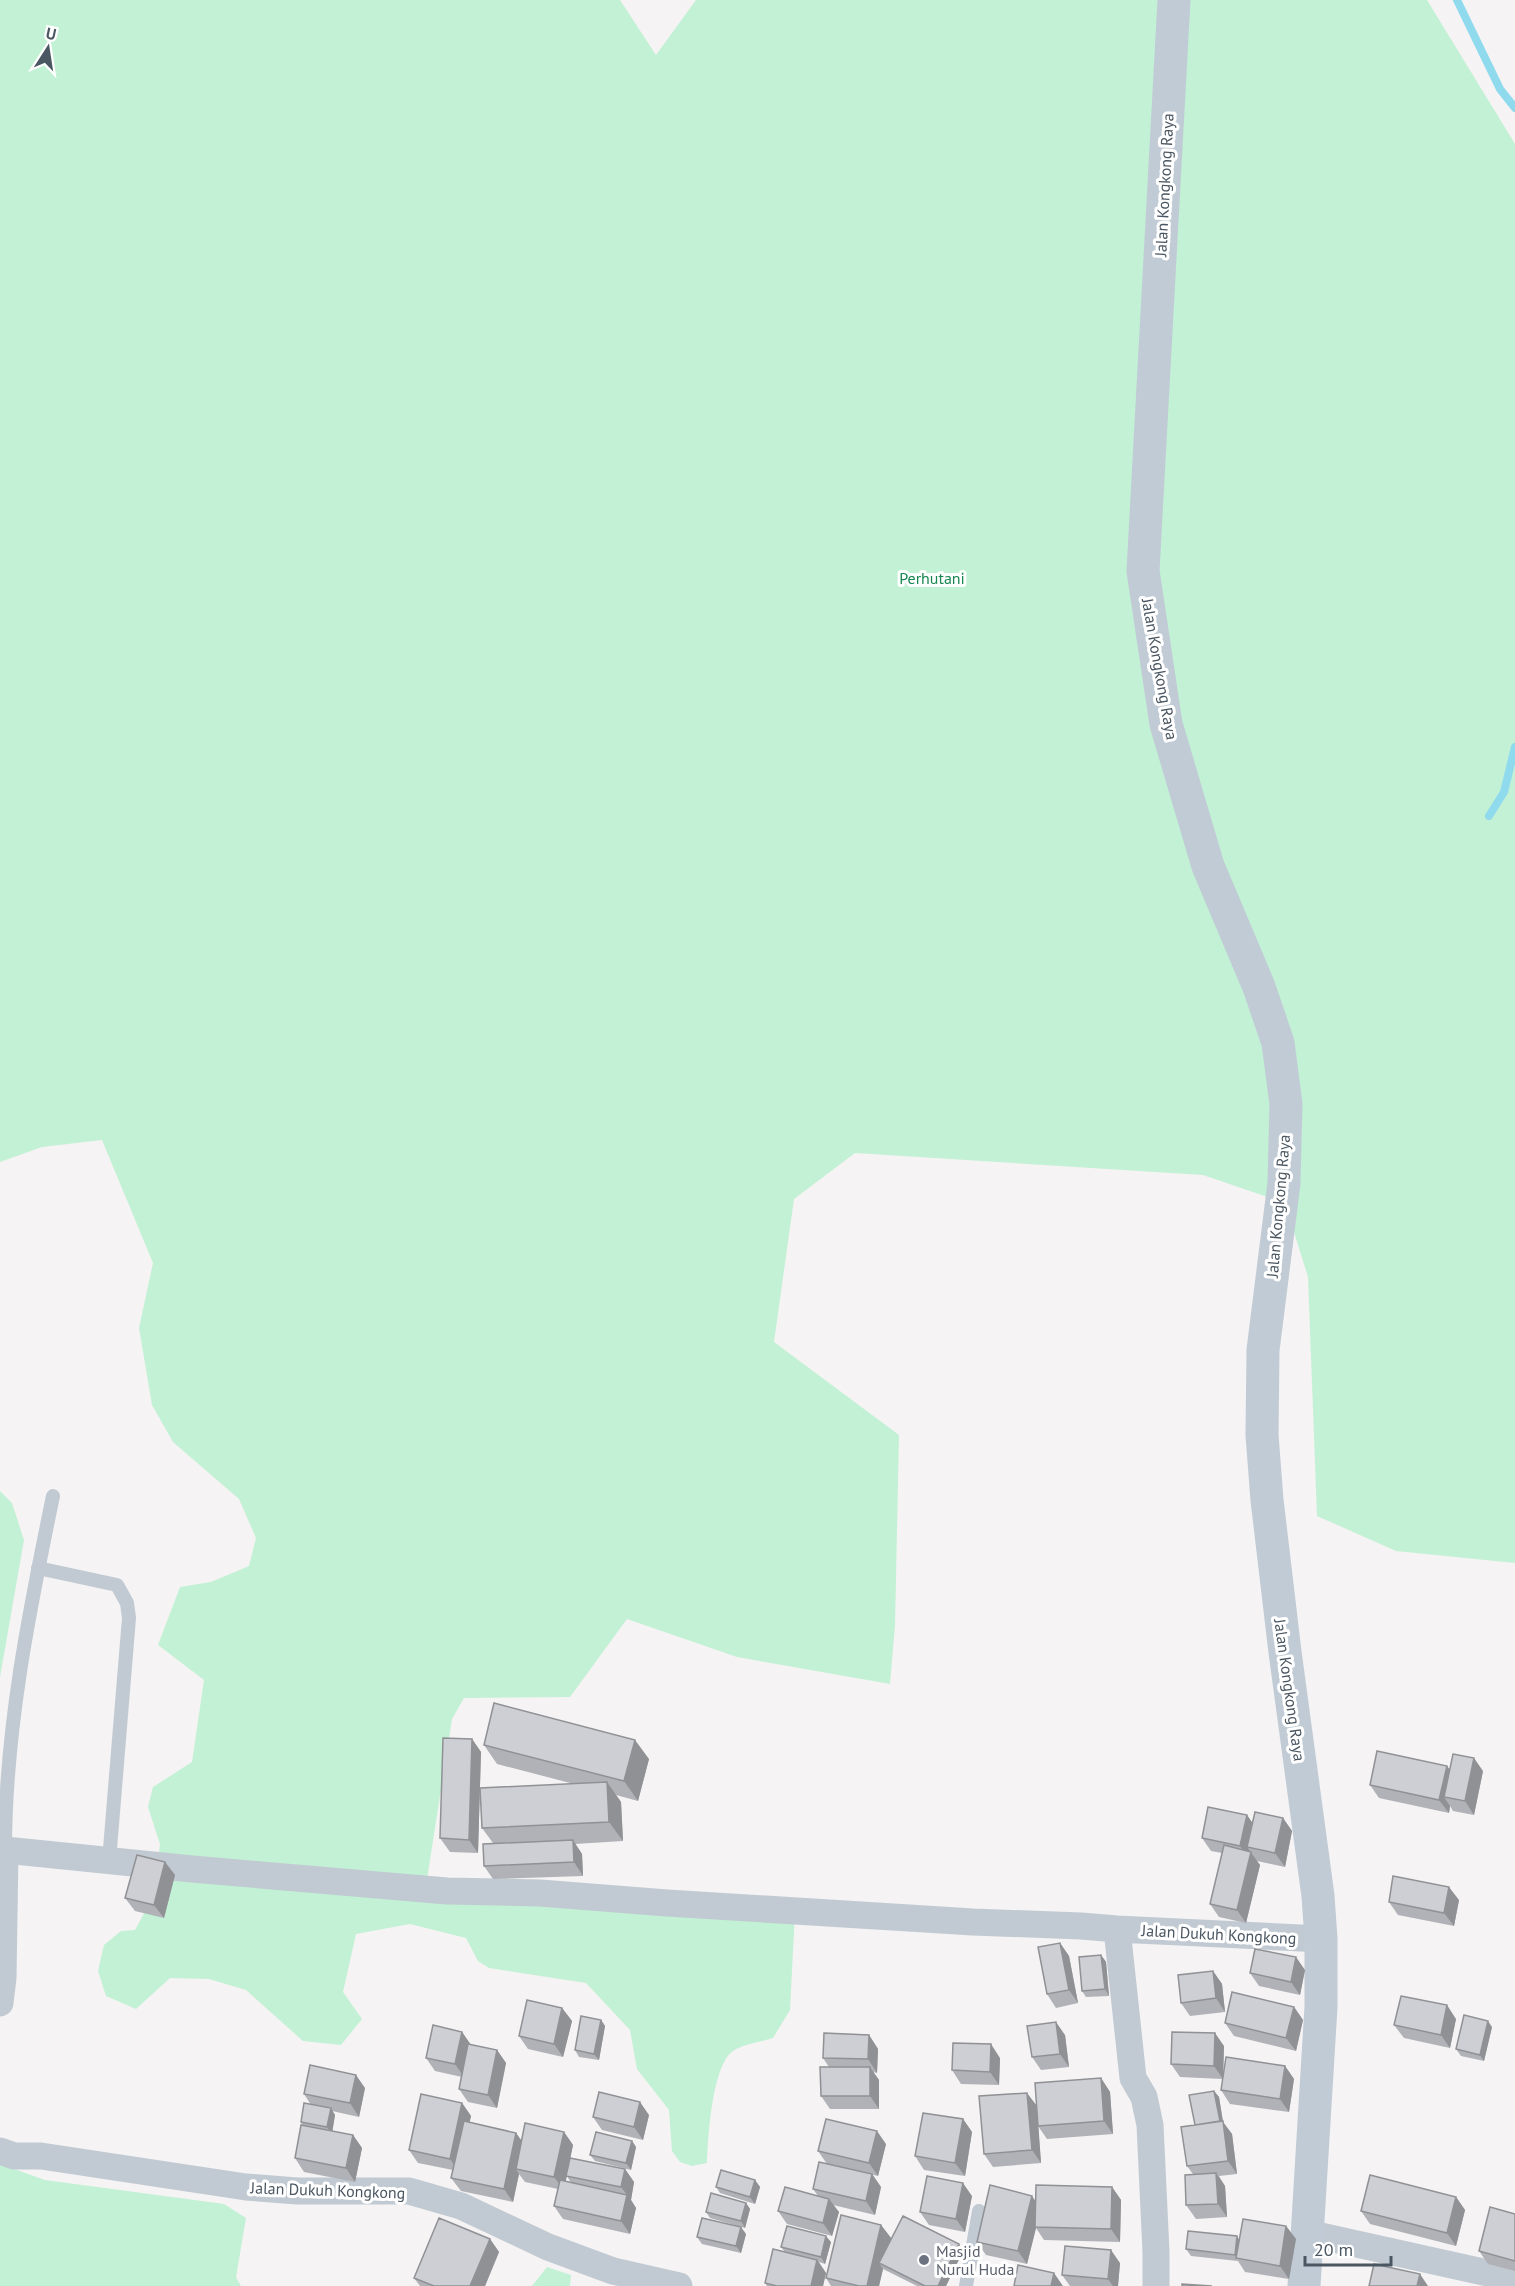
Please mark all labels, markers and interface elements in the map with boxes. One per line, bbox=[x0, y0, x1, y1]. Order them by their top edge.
north arrow bbox=[18, 18, 78, 78]
text: U bbox=[44, 23, 58, 44]
street label: Jalan Kongkong Raya bbox=[1150, 113, 1178, 258]
park label: Perhutani bbox=[899, 568, 965, 588]
street label: Jalan Kongkong Raya bbox=[1138, 596, 1182, 741]
street label: Jalan Kongkong Raya bbox=[1262, 1134, 1294, 1279]
street label: Jalan Kongkong Raya bbox=[1270, 1617, 1310, 1762]
street label: Jalan Dukuh Kongkong bbox=[1140, 1920, 1297, 1948]
street label: Jalan Dukuh Kongkong bbox=[249, 2177, 406, 2203]
scale bar bbox=[1305, 2229, 1390, 2267]
text: 20 m bbox=[1314, 2238, 1353, 2261]
place label: Masjid Nurul Huda bbox=[936, 2241, 1014, 2279]
marker: Masjid Nurul Huda bbox=[917, 2253, 931, 2267]

